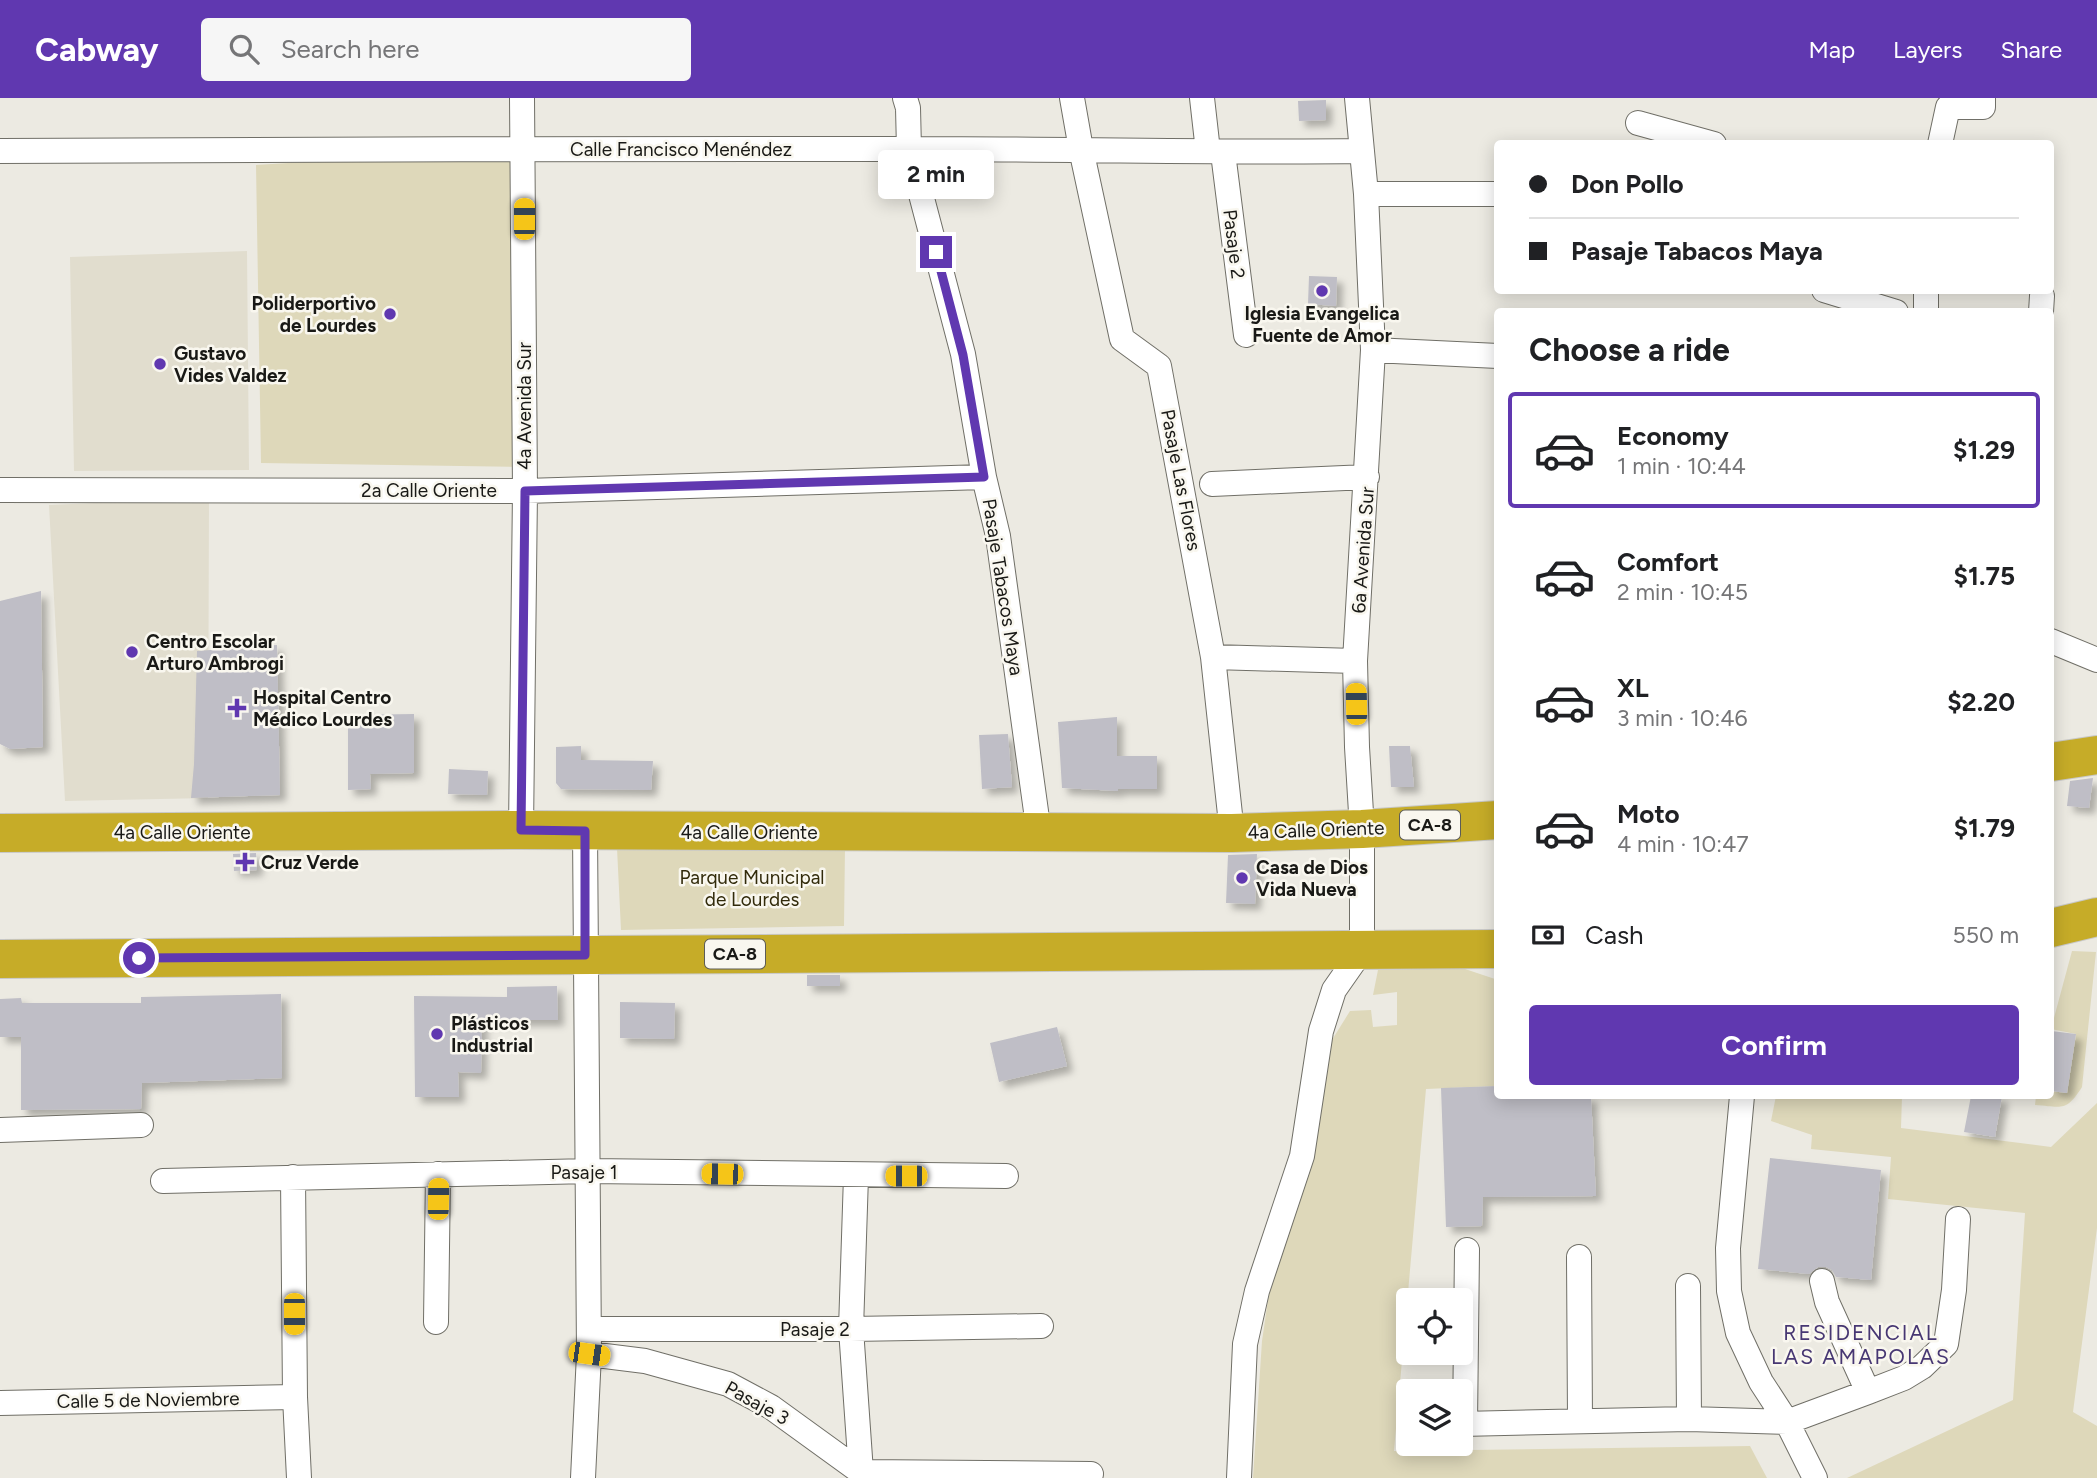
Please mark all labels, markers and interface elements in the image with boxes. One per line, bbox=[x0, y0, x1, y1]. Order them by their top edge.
search box bbox=[201, 18, 691, 81]
text: Cabway bbox=[35, 30, 159, 69]
icon: search bbox=[225, 30, 263, 68]
text: Search here bbox=[281, 33, 420, 65]
text: Map bbox=[1808, 35, 1855, 64]
text: Layers bbox=[1893, 35, 1962, 64]
text: Share bbox=[2000, 35, 2062, 64]
street label: Calle Francisco Menéndez bbox=[570, 138, 792, 161]
callout: 2 min bbox=[878, 150, 994, 200]
text: 2 min bbox=[907, 160, 965, 188]
text: Don Pollo bbox=[1571, 168, 1684, 200]
car bbox=[514, 198, 535, 240]
street label: Pasaje 2 bbox=[1218, 208, 1250, 280]
text: Pasaje Tabacos Maya bbox=[1571, 235, 1823, 267]
route end bbox=[920, 236, 952, 268]
marker: Iglesia Evangelica Fuente de Amor bbox=[1314, 283, 1330, 299]
place label: Poliderportivo de Lourdes bbox=[251, 292, 376, 337]
place label: Iglesia Evangelica Fuente de Amor bbox=[1244, 302, 1400, 347]
marker: Poliderportivo de Lourdes bbox=[382, 306, 398, 322]
text: Choose a ride bbox=[1529, 331, 1730, 369]
street label: 4a Avenida Sur bbox=[513, 341, 536, 470]
place label: Gustavo Vides Valdez bbox=[174, 342, 287, 387]
marker: Gustavo Vides Valdez bbox=[152, 356, 168, 372]
street label: Pasaje Las Flores bbox=[1156, 407, 1206, 553]
icon: car bbox=[1533, 419, 1596, 482]
text: Economy bbox=[1617, 420, 1729, 452]
text: $1.29 bbox=[1953, 434, 2015, 466]
text: 1 min · 10:44 bbox=[1617, 452, 1746, 480]
street label: 2a Calle Oriente bbox=[361, 479, 497, 502]
street label: 6a Avenida Sur bbox=[1347, 485, 1379, 614]
street label: Pasaje Tabacos Maya bbox=[978, 497, 1028, 677]
icon: car bbox=[1533, 545, 1596, 608]
text: Comfort bbox=[1617, 546, 1719, 578]
text: $1.75 bbox=[1954, 560, 2015, 592]
text: 2 min · 10:45 bbox=[1617, 578, 1748, 606]
place label: Centro Escolar Arturo Ambrogi bbox=[146, 630, 284, 675]
marker: Centro Escolar Arturo Ambrogi bbox=[124, 644, 140, 660]
icon: car bbox=[1533, 671, 1596, 734]
text: XL bbox=[1617, 672, 1649, 704]
car bbox=[1346, 683, 1367, 725]
place label: Hospital Centro Médico Lourdes bbox=[253, 686, 392, 731]
text: $2.20 bbox=[1947, 686, 2015, 718]
marker: Hospital Centro Médico Lourdes bbox=[227, 698, 247, 718]
text: 3 min · 10:46 bbox=[1617, 704, 1748, 732]
icon: car bbox=[1533, 797, 1596, 860]
text: Moto bbox=[1617, 798, 1680, 830]
road number: CA-8 bbox=[1400, 810, 1460, 840]
text: $1.79 bbox=[1954, 812, 2015, 844]
street label: 4a Calle Oriente bbox=[1247, 816, 1385, 844]
street label: 4a Calle Oriente bbox=[113, 821, 251, 844]
street label: 4a Calle Oriente bbox=[680, 821, 818, 844]
text: 4 min · 10:47 bbox=[1617, 830, 1749, 858]
place label: Cruz Verde bbox=[261, 851, 359, 874]
marker: Cruz Verde bbox=[235, 852, 255, 872]
place label: Casa de Dios Vida Nueva bbox=[1256, 856, 1368, 901]
park label: Parque Municipal de Lourdes bbox=[679, 866, 825, 911]
marker: Casa de Dios Vida Nueva bbox=[1234, 870, 1250, 886]
icon: cash bbox=[1529, 916, 1567, 954]
text: Cash bbox=[1585, 919, 1644, 951]
text: 550 m bbox=[1953, 921, 2019, 949]
road number: CA-8 bbox=[705, 940, 765, 968]
route start bbox=[123, 942, 155, 974]
button: Confirm bbox=[1529, 1005, 2019, 1085]
place label: Plásticos Industrial bbox=[451, 1012, 533, 1057]
marker: Plásticos Industrial bbox=[429, 1026, 445, 1042]
street label: Pasaje 1 bbox=[550, 1161, 618, 1184]
car bbox=[701, 1163, 744, 1185]
car bbox=[886, 1166, 928, 1187]
car bbox=[428, 1178, 449, 1220]
map controls bbox=[1396, 1288, 1473, 1456]
button: locate bbox=[1396, 1288, 1473, 1365]
car bbox=[284, 1293, 305, 1335]
street label: Pasaje 2 bbox=[780, 1318, 850, 1341]
district label: RESIDENCIAL LAS AMAPOLAS bbox=[1771, 1320, 1951, 1369]
car bbox=[567, 1341, 612, 1367]
street label: Pasaje 3 bbox=[721, 1376, 793, 1430]
button: layers bbox=[1396, 1379, 1473, 1456]
street label: Calle 5 de Noviembre bbox=[56, 1387, 240, 1413]

